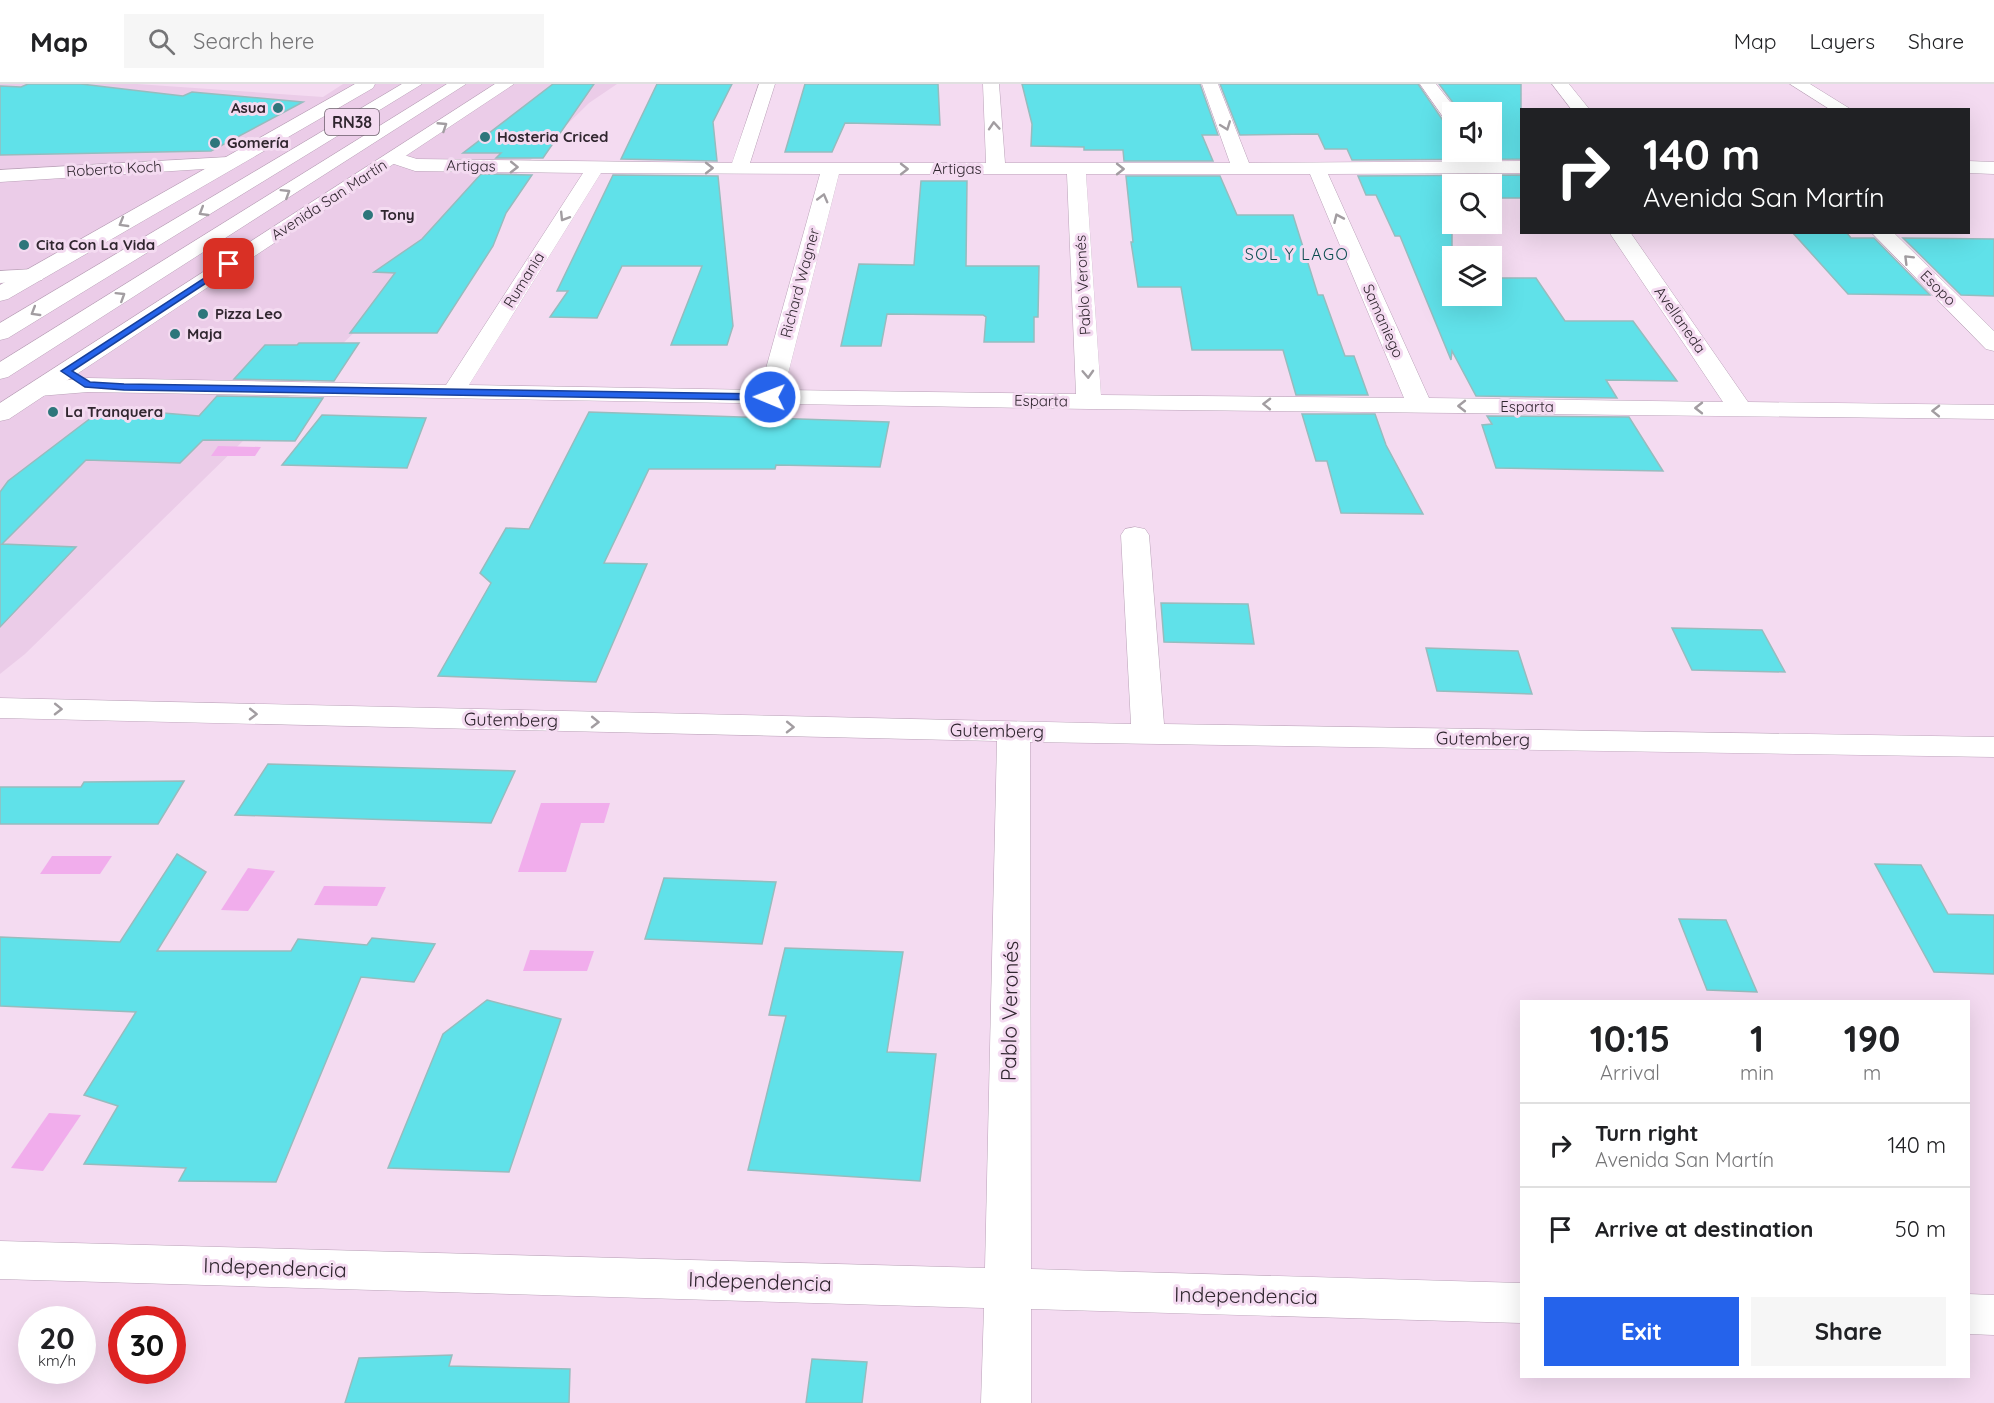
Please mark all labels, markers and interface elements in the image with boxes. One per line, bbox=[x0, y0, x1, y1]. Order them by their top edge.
search box bbox=[124, 14, 544, 68]
text: Map bbox=[30, 24, 88, 59]
icon: search bbox=[145, 25, 178, 58]
text: Search here bbox=[193, 27, 315, 55]
text: Map bbox=[1734, 28, 1777, 54]
text: Layers bbox=[1810, 28, 1875, 54]
text: Share bbox=[1908, 28, 1964, 54]
place label: Asua bbox=[231, 98, 266, 117]
marker: Asua bbox=[271, 101, 285, 115]
map controls bbox=[1442, 102, 1502, 306]
button: sound bbox=[1442, 102, 1502, 162]
road number: RN38 bbox=[325, 109, 379, 135]
one-way arrow bbox=[1219, 120, 1231, 131]
one-way arrow bbox=[436, 122, 447, 133]
one-way arrow bbox=[987, 122, 1000, 131]
place label: Hosteria Criced bbox=[497, 127, 608, 146]
text: 140 m bbox=[1643, 128, 1760, 181]
marker: Hosteria Criced bbox=[478, 130, 492, 144]
icon: right bbox=[1544, 132, 1622, 210]
place label: Gomería bbox=[227, 133, 289, 152]
marker: Gomería bbox=[208, 136, 222, 150]
street label: Avenida San Martín bbox=[267, 155, 390, 244]
street label: Artigas bbox=[446, 156, 496, 175]
street label: Roberto Koch bbox=[66, 157, 162, 180]
street label: Artigas bbox=[932, 159, 982, 178]
one-way arrow bbox=[510, 161, 519, 173]
one-way arrow bbox=[705, 162, 714, 174]
one-way arrow bbox=[900, 163, 909, 175]
one-way arrow bbox=[1116, 163, 1125, 175]
button: search bbox=[1442, 174, 1502, 234]
text: Avenida San Martín bbox=[1643, 180, 1885, 214]
one-way arrow bbox=[280, 188, 290, 200]
one-way arrow bbox=[816, 194, 828, 204]
one-way arrow bbox=[199, 205, 209, 216]
place label: Tony bbox=[380, 205, 415, 224]
marker: Tony bbox=[361, 208, 375, 222]
one-way arrow bbox=[560, 211, 571, 222]
one-way arrow bbox=[1333, 213, 1345, 224]
one-way arrow bbox=[119, 216, 129, 228]
street label: Richard Wagner bbox=[776, 226, 823, 340]
street label: Pablo Veronés bbox=[1070, 234, 1095, 336]
place label: Cita Con La Vida bbox=[36, 235, 155, 254]
marker: Cita Con La Vida bbox=[17, 238, 31, 252]
pin bbox=[203, 238, 254, 289]
district label: SOL Y LAGO bbox=[1245, 244, 1349, 264]
button: layers bbox=[1442, 246, 1502, 306]
icon: arrive bbox=[212, 247, 245, 280]
street label: Rumania bbox=[499, 248, 548, 311]
one-way arrow bbox=[1904, 255, 1915, 266]
street label: Esopo bbox=[1917, 266, 1960, 309]
street label: Samaniego bbox=[1359, 281, 1408, 361]
street label: Avellaneda bbox=[1651, 283, 1710, 357]
one-way arrow bbox=[115, 292, 125, 304]
one-way arrow bbox=[31, 304, 41, 316]
place label: Pizza Leo bbox=[215, 304, 282, 323]
marker: Pizza Leo bbox=[196, 307, 210, 321]
place label: Maja bbox=[187, 324, 222, 343]
marker: Maja bbox=[168, 327, 182, 341]
position arrow bbox=[738, 365, 802, 429]
one-way arrow bbox=[1081, 369, 1094, 378]
street label: Esparta bbox=[1014, 391, 1068, 410]
street label: Esparta bbox=[1500, 397, 1554, 416]
one-way arrow bbox=[1262, 398, 1271, 410]
one-way arrow bbox=[1457, 400, 1466, 412]
place label: La Tranquera bbox=[65, 402, 163, 421]
one-way arrow bbox=[1694, 402, 1703, 414]
marker: La Tranquera bbox=[46, 405, 60, 419]
one-way arrow bbox=[1931, 405, 1940, 417]
one-way arrow bbox=[54, 703, 63, 715]
street label: Gutemberg bbox=[464, 707, 558, 732]
one-way arrow bbox=[249, 708, 258, 720]
one-way arrow bbox=[591, 716, 600, 728]
street label: Gutemberg bbox=[950, 718, 1044, 743]
one-way arrow bbox=[786, 720, 795, 733]
street label: Gutemberg bbox=[1436, 726, 1530, 751]
street label: Pablo Veronés bbox=[995, 941, 1023, 1081]
text: 10:15 bbox=[1590, 1016, 1670, 1061]
text: 1 bbox=[1750, 1016, 1764, 1061]
text: 190 bbox=[1844, 1016, 1900, 1061]
text: Arrival bbox=[1600, 1060, 1660, 1085]
text: min bbox=[1740, 1060, 1774, 1085]
text: m bbox=[1863, 1060, 1881, 1085]
text: Turn right bbox=[1595, 1119, 1699, 1147]
icon: right bbox=[1544, 1129, 1577, 1162]
text: 140 m bbox=[1887, 1131, 1946, 1159]
text: Avenida San Martín bbox=[1595, 1147, 1774, 1172]
icon: arrive bbox=[1544, 1213, 1577, 1246]
text: Arrive at destination bbox=[1595, 1215, 1813, 1243]
text: 50 m bbox=[1895, 1215, 1946, 1243]
street label: Independencia bbox=[203, 1252, 347, 1282]
street label: Independencia bbox=[688, 1266, 832, 1296]
street label: Independencia bbox=[1174, 1281, 1318, 1309]
button: Exit bbox=[1544, 1297, 1739, 1366]
button: Share bbox=[1751, 1297, 1946, 1366]
speed limit sign: 30 bbox=[108, 1306, 186, 1384]
text: 20 bbox=[39, 1319, 75, 1357]
text: km/h bbox=[38, 1351, 76, 1370]

